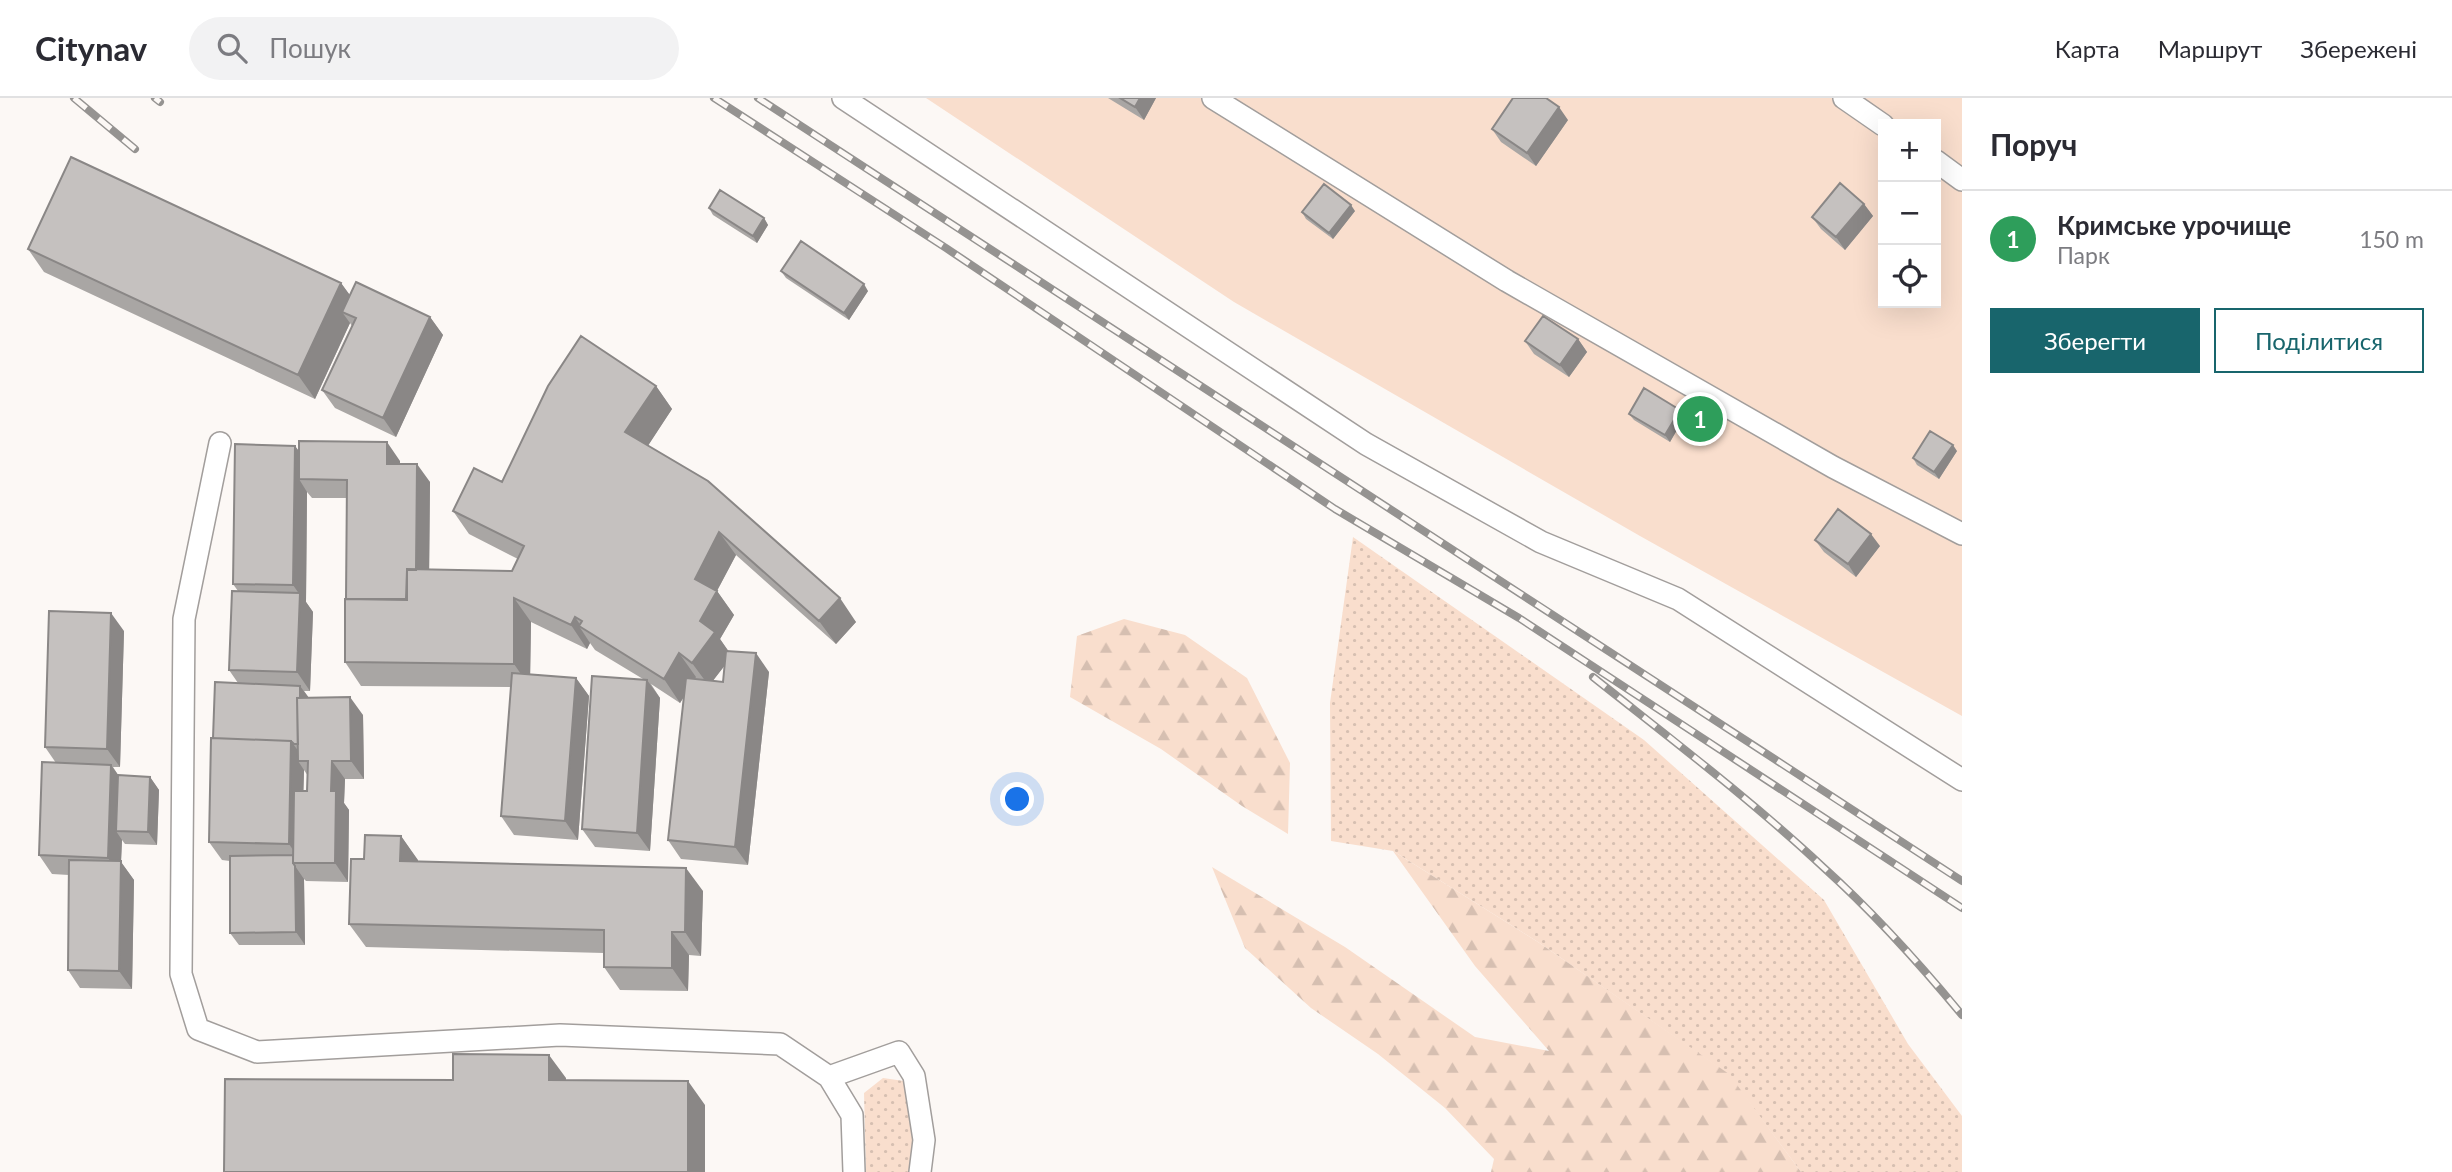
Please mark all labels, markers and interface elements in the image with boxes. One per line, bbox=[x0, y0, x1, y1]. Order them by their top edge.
search box bbox=[189, 17, 679, 80]
text: Citynav bbox=[35, 28, 147, 68]
icon: search bbox=[213, 29, 251, 67]
text: Пошук bbox=[269, 32, 351, 64]
text: Карта bbox=[2055, 34, 2120, 63]
text: Маршрут bbox=[2158, 34, 2262, 63]
text: Збережені bbox=[2300, 34, 2417, 63]
map controls bbox=[1878, 119, 1941, 308]
button: + bbox=[1878, 119, 1941, 182]
text: Поруч bbox=[1990, 126, 2077, 162]
button: − bbox=[1878, 182, 1941, 245]
text: Кримське урочище bbox=[2057, 209, 2291, 241]
text: 1 bbox=[2006, 225, 2020, 253]
text: 150 m bbox=[2359, 225, 2424, 253]
text: Парк bbox=[2057, 241, 2110, 269]
button: locate bbox=[1878, 245, 1941, 308]
button: Зберегти bbox=[1990, 308, 2200, 373]
button: Поділитися bbox=[2214, 308, 2424, 373]
pin: 1 bbox=[1677, 393, 1723, 445]
your location bbox=[1000, 782, 1034, 816]

